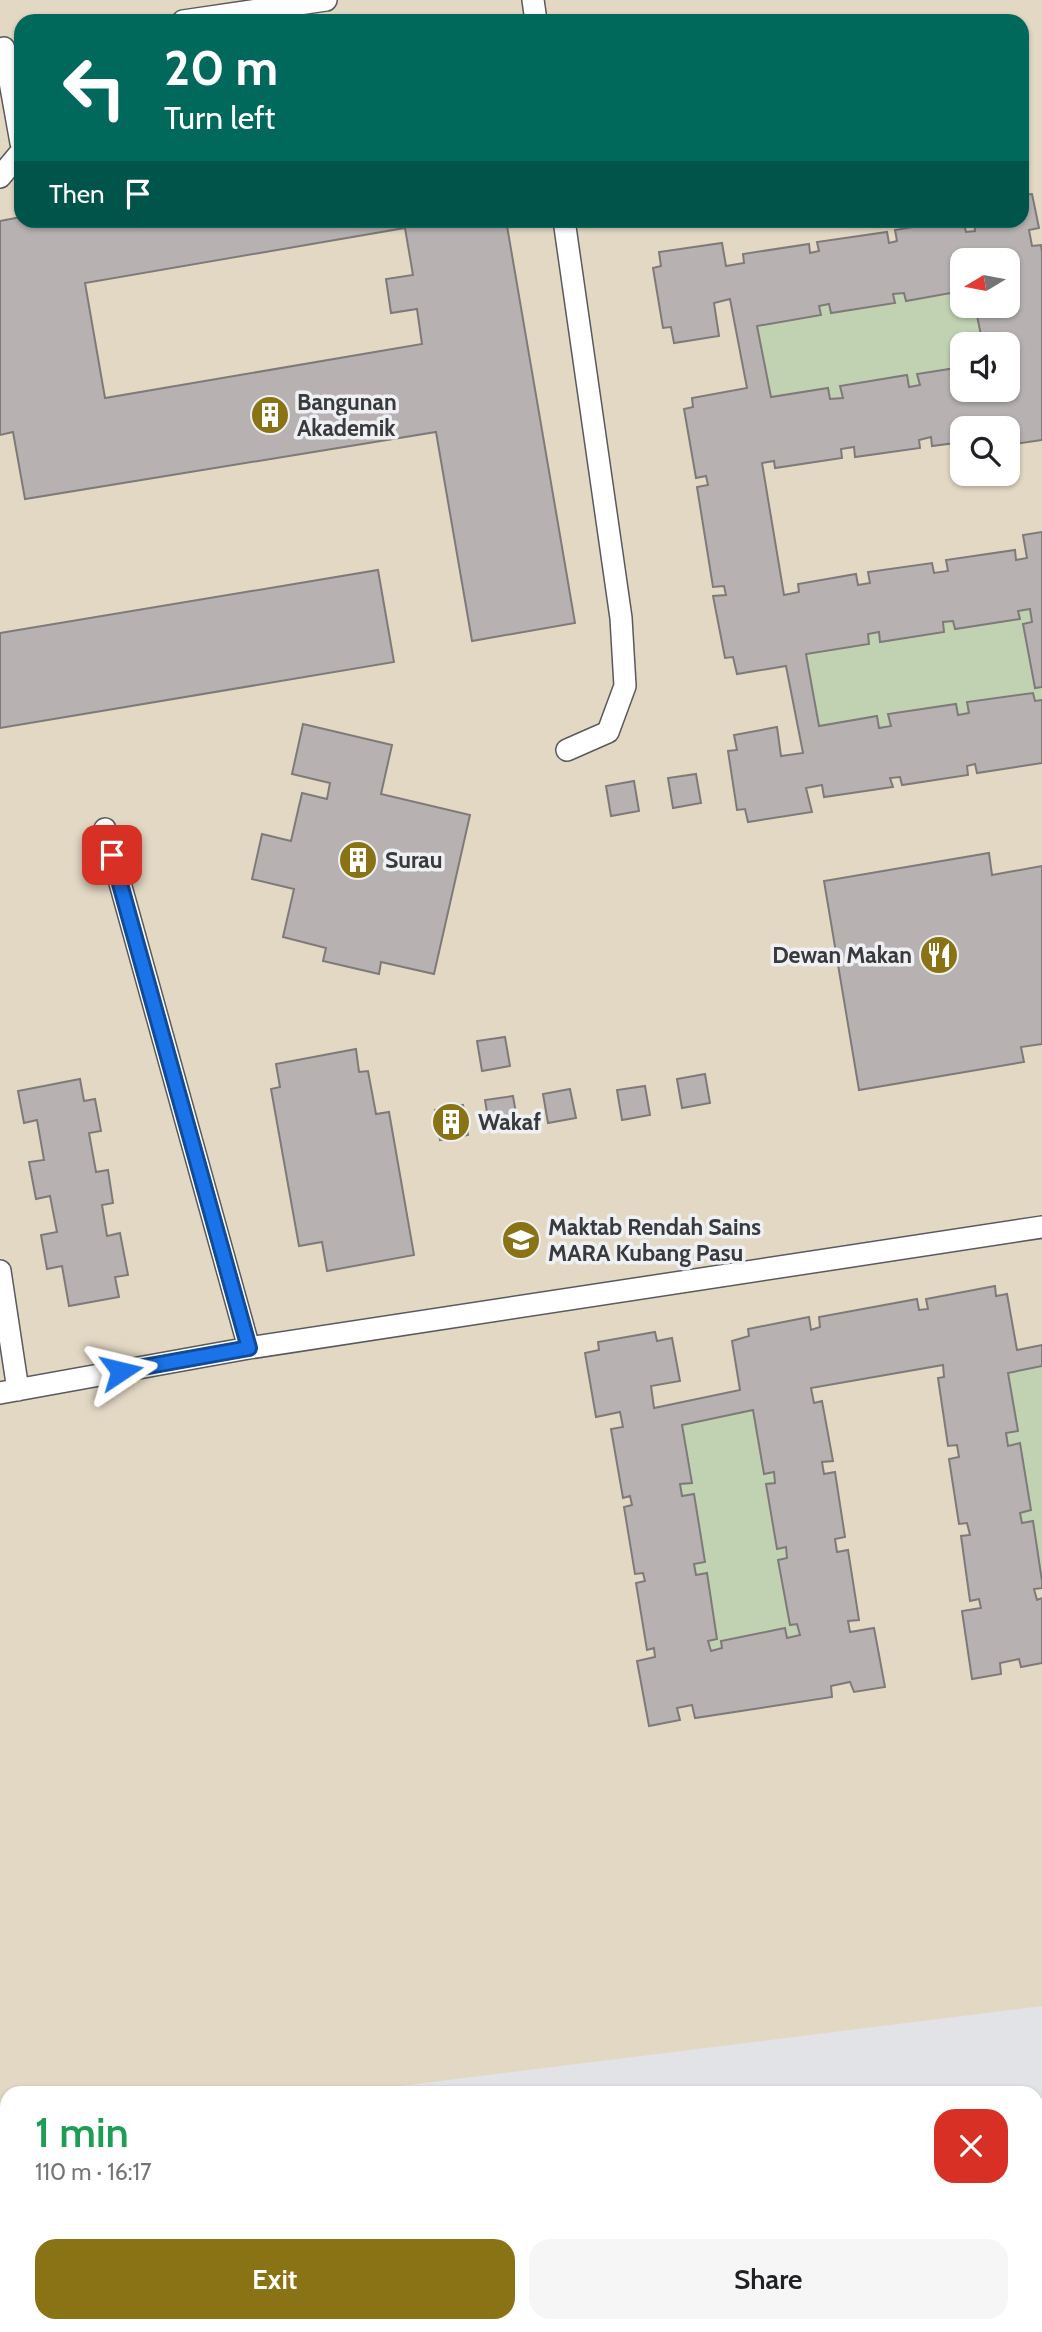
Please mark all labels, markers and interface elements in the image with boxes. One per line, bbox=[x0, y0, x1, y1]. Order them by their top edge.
text: 20 m bbox=[164, 38, 278, 97]
icon: left bbox=[49, 42, 140, 133]
text: Turn left bbox=[164, 98, 275, 137]
icon: arrive bbox=[119, 175, 157, 213]
text: Then bbox=[49, 178, 105, 210]
north arrow bbox=[950, 248, 1020, 318]
map controls bbox=[950, 248, 1020, 486]
button: sound bbox=[950, 332, 1020, 402]
place label: Bangunan Akademik bbox=[297, 388, 397, 442]
building icon: Bangunan Akademik bbox=[249, 394, 291, 436]
button: search bbox=[950, 416, 1020, 486]
pin bbox=[82, 825, 142, 885]
icon: arrive bbox=[93, 836, 131, 874]
building icon: Surau bbox=[337, 839, 379, 881]
place label: Surau bbox=[385, 846, 442, 874]
restaurant icon: Dewan Makan bbox=[918, 934, 960, 976]
place label: Dewan Makan bbox=[772, 941, 912, 969]
building icon: Wakaf bbox=[430, 1101, 472, 1143]
place label: Wakaf bbox=[478, 1108, 541, 1136]
place label: Maktab Rendah Sains MARA Kubang Pasu bbox=[548, 1213, 761, 1267]
school or university icon: Maktab Rendah Sains MARA Kubang Pasu bbox=[500, 1219, 542, 1261]
position arrow bbox=[84, 1334, 158, 1408]
text: 1 min bbox=[35, 2106, 129, 2158]
button: close bbox=[934, 2109, 1008, 2183]
text: 110 m · 16:17 bbox=[35, 2158, 152, 2186]
button: Exit bbox=[35, 2239, 515, 2319]
button: Share bbox=[529, 2239, 1008, 2319]

